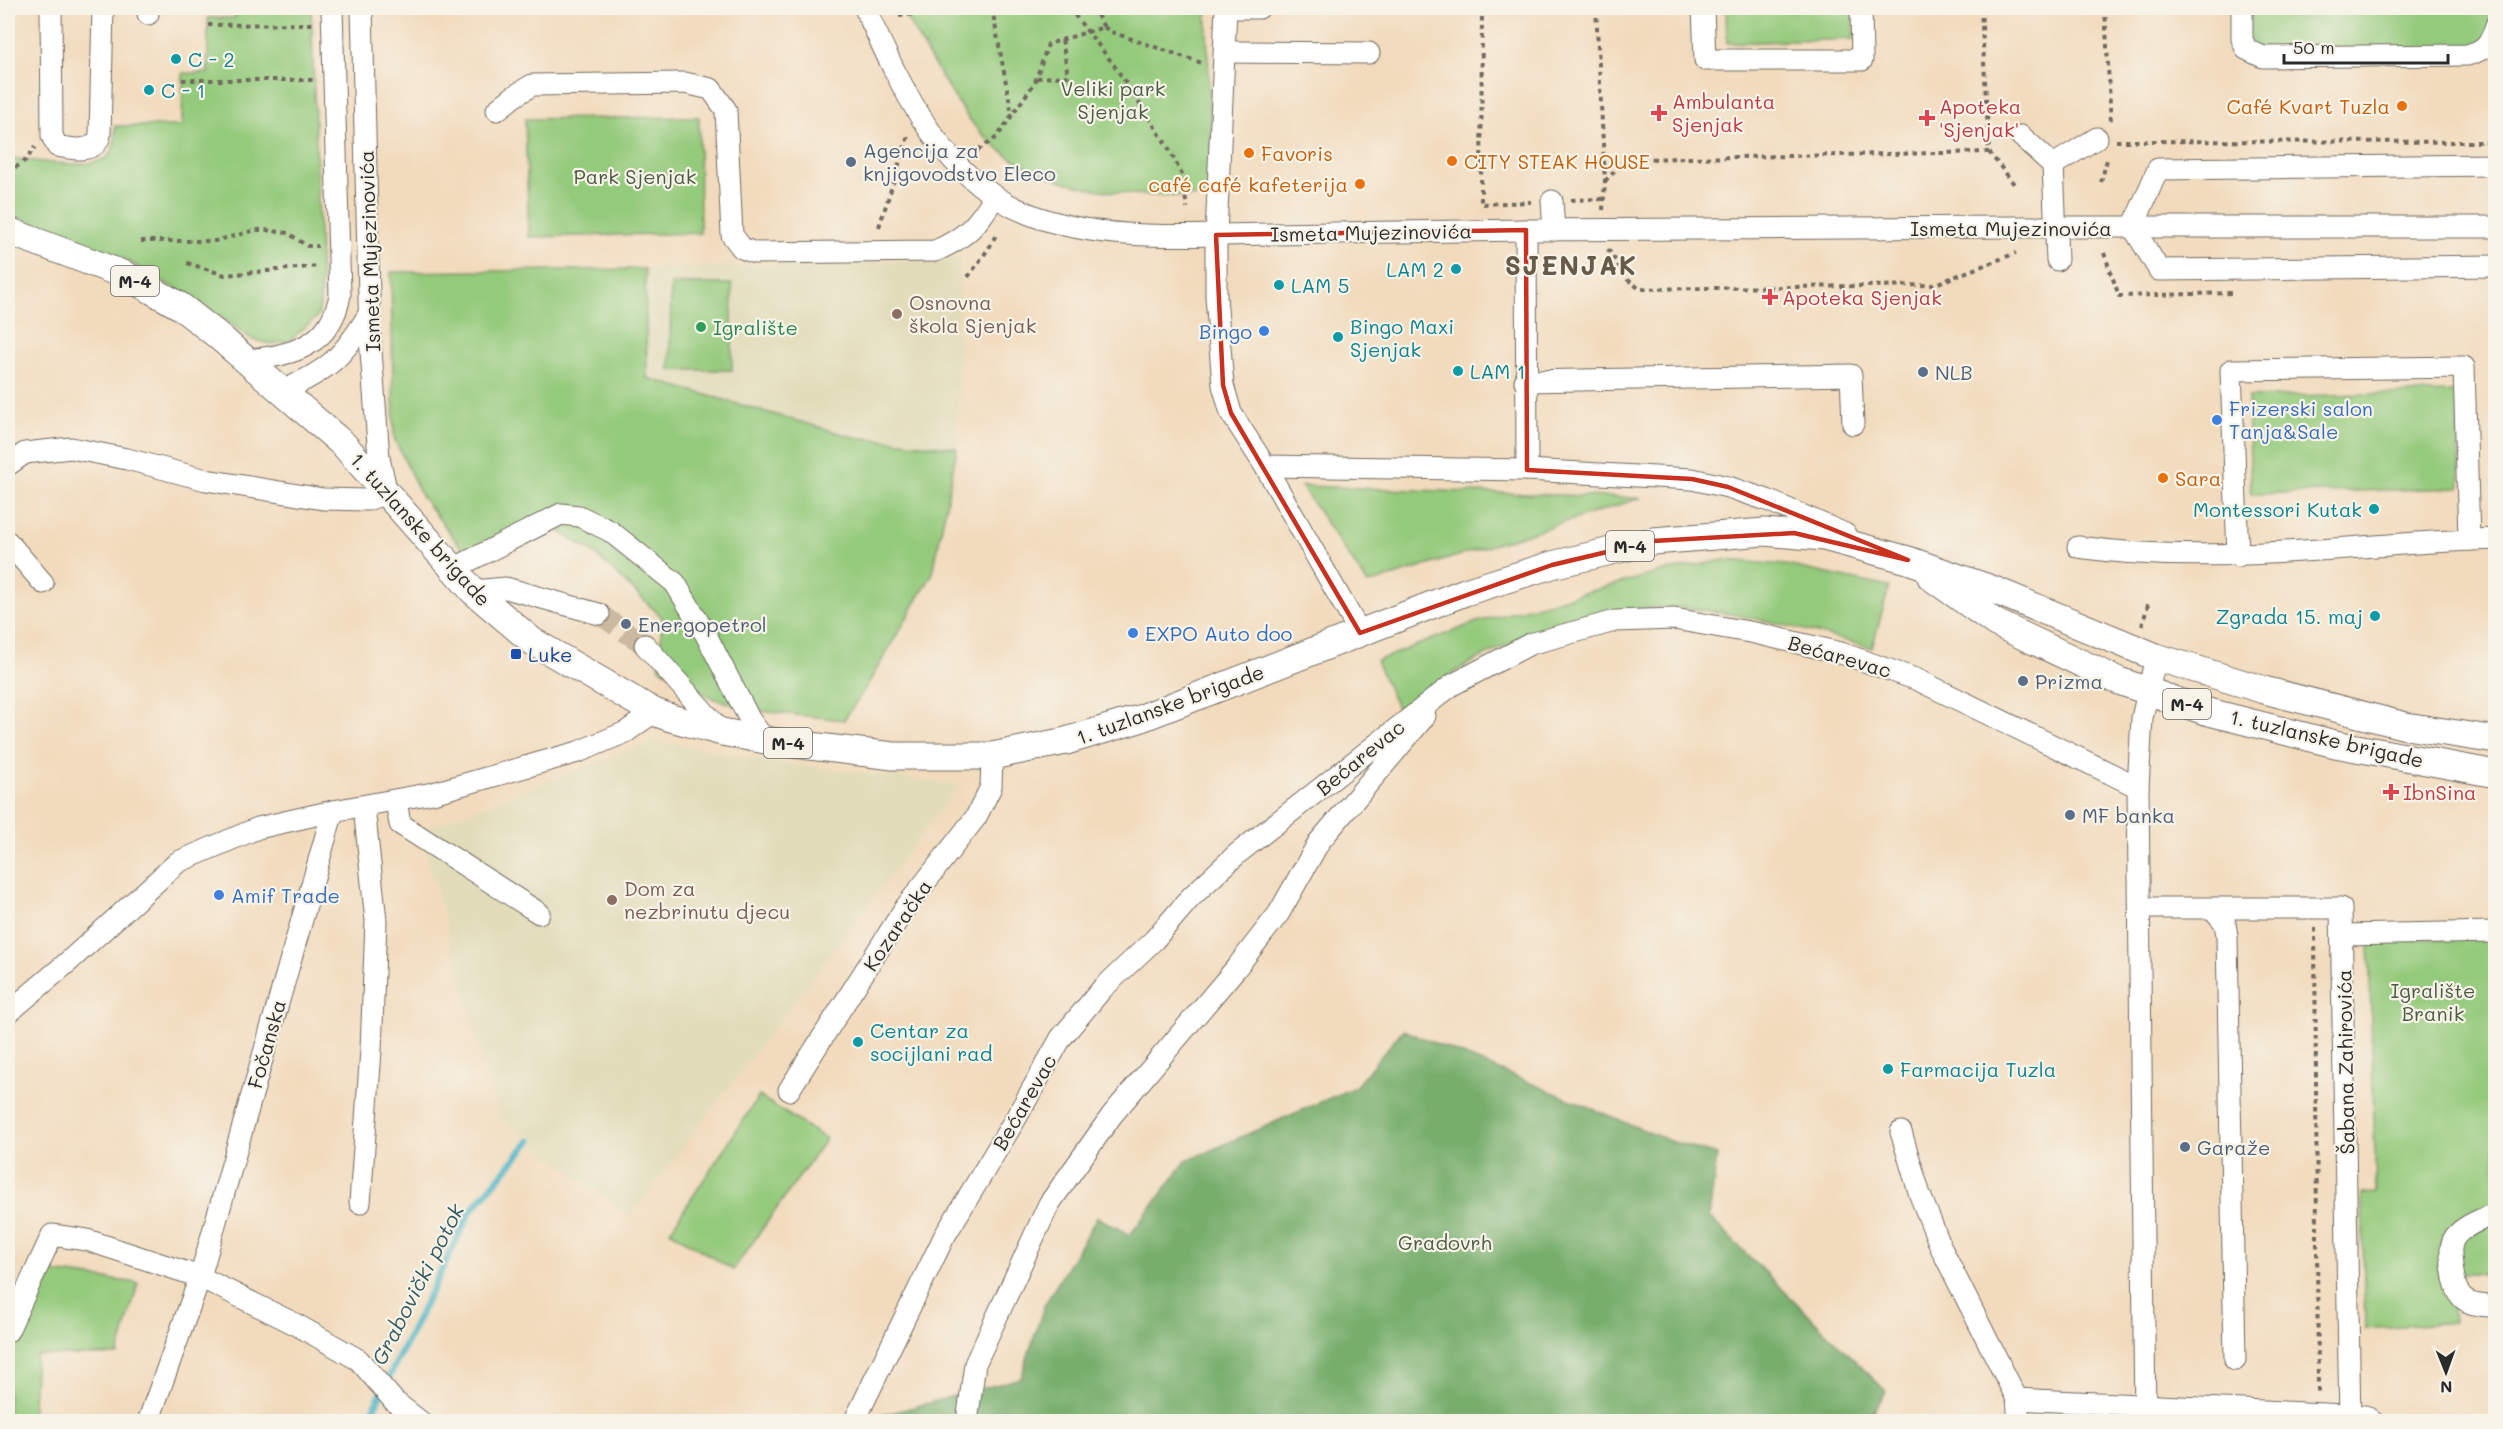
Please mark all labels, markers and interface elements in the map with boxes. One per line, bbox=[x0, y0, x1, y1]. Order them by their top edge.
scale bar bbox=[2284, 27, 2448, 65]
text: 50 m bbox=[2293, 35, 2335, 59]
place label: C - 2 bbox=[188, 46, 235, 72]
marker: C - 2 bbox=[169, 52, 183, 66]
park label: Veliki park Sjenjak bbox=[1061, 75, 1165, 124]
place label: C - 1 bbox=[161, 77, 205, 103]
marker: C - 1 bbox=[142, 83, 156, 97]
place label: Ambulanta Sjenjak bbox=[1672, 88, 1775, 137]
place label: Apoteka 'Sjenjak' bbox=[1939, 93, 2021, 142]
place label: Café Kvart Tuzla bbox=[2226, 93, 2390, 119]
marker: Café Kvart Tuzla bbox=[2395, 99, 2409, 113]
marker: Ambulanta Sjenjak bbox=[1650, 104, 1668, 122]
marker: Apoteka 'Sjenjak' bbox=[1920, 111, 1934, 125]
place label: Agencija za knjigovodstvo Eleco bbox=[863, 137, 1056, 186]
place label: Favoris bbox=[1261, 140, 1333, 166]
marker: Favoris bbox=[1242, 146, 1256, 160]
place label: CITY STEAK HOUSE bbox=[1464, 148, 1650, 174]
street label: Ismeta Mujezinovića bbox=[352, 150, 386, 352]
marker: CITY STEAK HOUSE bbox=[1445, 154, 1459, 168]
marker: Agencija za knjigovodstvo Eleco bbox=[844, 155, 858, 169]
park label: Park Sjenjak bbox=[574, 163, 696, 189]
place label: café café kafeterija bbox=[1148, 171, 1348, 197]
marker: café café kafeterija bbox=[1353, 177, 1367, 191]
street label: Ismeta Mujezinovića bbox=[1910, 215, 2112, 241]
street label: Ismeta Mujezinovića bbox=[1270, 217, 1472, 247]
district label: SJENJAK bbox=[1505, 248, 1637, 282]
place label: LAM 2 bbox=[1386, 256, 1444, 282]
marker: LAM 2 bbox=[1449, 262, 1463, 276]
road number: M-4 bbox=[111, 266, 159, 296]
place label: LAM 5 bbox=[1291, 272, 1349, 298]
marker: LAM 5 bbox=[1272, 278, 1286, 292]
place label: Apoteka Sjenjak bbox=[1782, 284, 1942, 310]
place label: Osnovna škola Sjenjak bbox=[909, 289, 1036, 338]
marker: Apoteka Sjenjak bbox=[1763, 290, 1777, 304]
marker: Osnovna škola Sjenjak bbox=[890, 307, 904, 321]
place label: Bingo Maxi Sjenjak bbox=[1350, 313, 1454, 362]
place label: Igralište bbox=[713, 314, 798, 340]
place label: Bingo bbox=[1199, 318, 1252, 344]
marker: Igralište bbox=[694, 320, 708, 334]
marker: Bingo bbox=[1257, 324, 1271, 338]
marker: Bingo Maxi Sjenjak bbox=[1331, 330, 1345, 344]
place label: LAM 1 bbox=[1470, 358, 1526, 384]
place label: NLB bbox=[1935, 359, 1973, 385]
marker: LAM 1 bbox=[1451, 364, 1465, 378]
marker: NLB bbox=[1916, 365, 1930, 379]
place label: Frizerski salon Tanja&Sale bbox=[2229, 395, 2373, 444]
marker: Frizerski salon Tanja&Sale bbox=[2210, 413, 2224, 427]
street label: 1. tuzlanske brigade bbox=[345, 447, 497, 611]
place label: Sara bbox=[2175, 465, 2221, 491]
marker: Sara bbox=[2156, 471, 2170, 485]
place label: Montessori Kutak bbox=[2193, 496, 2362, 522]
marker: Montessori Kutak bbox=[2367, 502, 2381, 516]
road number: M-4 bbox=[1606, 531, 1654, 561]
place label: Zgrada 15. maj bbox=[2216, 603, 2363, 629]
marker: Zgrada 15. maj bbox=[2368, 609, 2382, 623]
place label: Energopetrol bbox=[638, 611, 767, 637]
marker: Energopetrol bbox=[619, 617, 633, 631]
place label: EXPO Auto doo bbox=[1145, 620, 1293, 646]
marker: EXPO Auto doo bbox=[1126, 626, 1140, 640]
street label: Bećarevac bbox=[1785, 629, 1895, 683]
place label: Luke bbox=[528, 641, 572, 667]
marker: Luke bbox=[509, 647, 523, 661]
street label: 1. tuzlanske brigade bbox=[1073, 658, 1267, 750]
place label: Prizma bbox=[2035, 668, 2103, 694]
marker: Prizma bbox=[2016, 674, 2030, 688]
road number: M-4 bbox=[2163, 689, 2211, 719]
street label: 1. tuzlanske brigade bbox=[2228, 703, 2426, 773]
street label: Bećarevac bbox=[1311, 713, 1409, 801]
road number: M-4 bbox=[764, 728, 812, 758]
place label: IbnSina bbox=[2403, 779, 2477, 805]
marker: IbnSina bbox=[2384, 785, 2398, 799]
place label: MF banka bbox=[2082, 802, 2175, 828]
marker: MF banka bbox=[2063, 808, 2077, 822]
street label: Kozaračka bbox=[857, 874, 937, 976]
place label: Dom za nezbrinutu djecu bbox=[624, 875, 790, 924]
place label: Amif Trade bbox=[231, 882, 340, 908]
marker: Amif Trade bbox=[212, 888, 226, 902]
marker: Dom za nezbrinutu djecu bbox=[605, 893, 619, 907]
street label: Šabana Zahirovića bbox=[2330, 969, 2360, 1155]
park label: Igralište Branik bbox=[2391, 977, 2475, 1026]
street label: Fočanska bbox=[241, 997, 291, 1091]
place label: Centar za socijlani rad bbox=[870, 1017, 992, 1066]
marker: Centar za socijlani rad bbox=[851, 1035, 865, 1049]
street label: Bećarevac bbox=[986, 1049, 1062, 1155]
place label: Farmacija Tuzla bbox=[1900, 1056, 2056, 1082]
marker: Farmacija Tuzla bbox=[1881, 1062, 1895, 1076]
place label: Garaže bbox=[2197, 1134, 2270, 1160]
marker: Garaže bbox=[2178, 1140, 2192, 1154]
water label: Grabovički potok bbox=[365, 1198, 470, 1369]
park label: Gradovrh bbox=[1398, 1229, 1492, 1255]
north arrow bbox=[2416, 1342, 2476, 1402]
text: N bbox=[2440, 1377, 2453, 1398]

